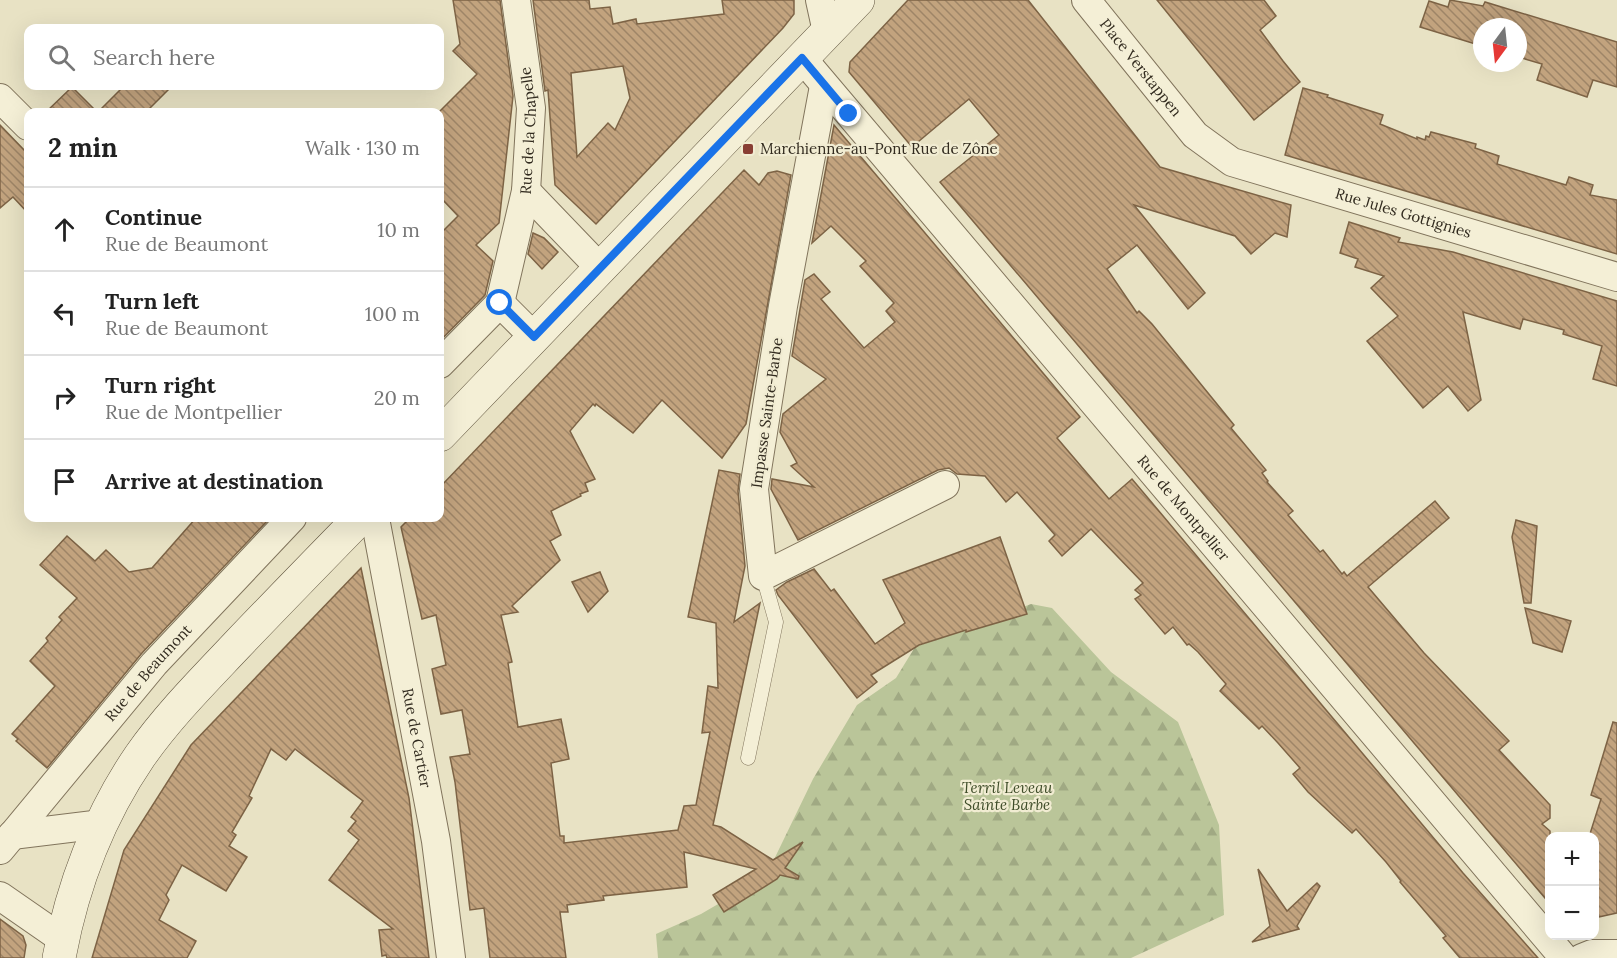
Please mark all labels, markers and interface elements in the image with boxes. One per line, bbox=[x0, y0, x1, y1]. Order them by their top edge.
street label: Place Verstappen bbox=[1096, 15, 1186, 120]
north arrow bbox=[1473, 18, 1527, 72]
search box bbox=[24, 24, 444, 90]
icon: search bbox=[45, 41, 78, 74]
text: Search here bbox=[93, 43, 215, 71]
street label: Rue de la Chapelle bbox=[515, 66, 540, 195]
route end bbox=[835, 100, 861, 126]
text: 2 min bbox=[48, 131, 118, 164]
text: Walk · 130 m bbox=[305, 135, 420, 160]
place label: Marchienne-au-Pont Rue de Zône bbox=[760, 139, 998, 158]
marker: Marchienne-au-Pont Rue de Zône bbox=[741, 142, 755, 156]
street label: Rue Jules Gottignies bbox=[1333, 183, 1474, 242]
text: Continue bbox=[105, 203, 202, 231]
icon: ahead bbox=[48, 213, 81, 246]
text: 10 m bbox=[377, 217, 420, 242]
text: Rue de Beaumont bbox=[105, 231, 268, 256]
text: Turn left bbox=[105, 287, 199, 315]
route start bbox=[486, 289, 512, 315]
icon: left bbox=[48, 297, 81, 330]
text: 100 m bbox=[365, 301, 420, 326]
text: Rue de Beaumont bbox=[105, 315, 268, 340]
street label: Impasse Sainte-Barbe bbox=[747, 336, 786, 489]
text: Turn right bbox=[105, 371, 216, 399]
icon: right bbox=[48, 381, 81, 414]
text: 20 m bbox=[374, 385, 420, 410]
text: Rue de Montpellier bbox=[105, 399, 282, 424]
street label: Rue de Montpellier bbox=[1133, 451, 1234, 565]
icon: arrive bbox=[48, 465, 81, 498]
text: Arrive at destination bbox=[105, 467, 323, 495]
street label: Rue de Beaumont bbox=[101, 620, 196, 725]
street label: Rue de Cartier bbox=[398, 687, 436, 790]
park label: Terril Leveau Sainte Barbe bbox=[962, 778, 1052, 814]
map controls bbox=[1545, 832, 1599, 940]
button: + bbox=[1545, 832, 1599, 886]
button: − bbox=[1545, 886, 1599, 940]

